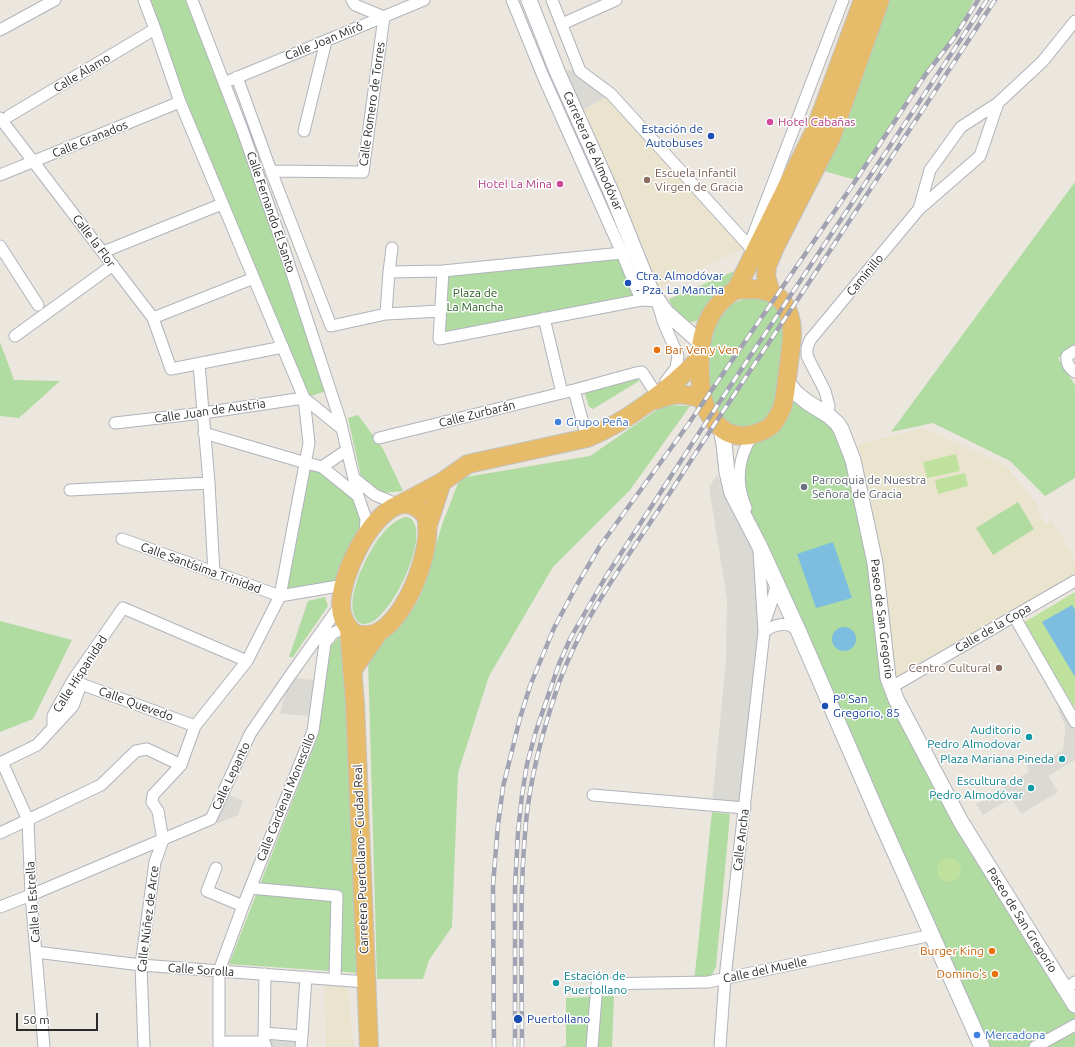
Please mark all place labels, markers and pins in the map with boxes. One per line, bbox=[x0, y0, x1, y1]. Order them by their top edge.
place label: Hotel Cabañas bbox=[778, 115, 856, 129]
marker: Hotel Cabañas bbox=[765, 117, 775, 127]
place label: Estación de Autobuses bbox=[641, 122, 703, 150]
marker: Estación de Autobuses bbox=[706, 131, 716, 141]
place label: Escuela Infantil Virgen de Gracia bbox=[655, 166, 743, 194]
marker: Escuela Infantil Virgen de Gracia bbox=[642, 175, 652, 185]
place label: Hotel La Mina bbox=[478, 177, 552, 191]
marker: Hotel La Mina bbox=[555, 179, 565, 189]
place label: Ctra. Almodóvar - Pza. La Mancha bbox=[636, 269, 724, 297]
marker: Ctra. Almodóvar - Pza. La Mancha bbox=[623, 278, 633, 288]
place label: Bar Ven y Ven bbox=[665, 343, 739, 357]
marker: Bar Ven y Ven bbox=[652, 345, 662, 355]
place label: Grupo Peña bbox=[566, 415, 629, 429]
marker: Grupo Peña bbox=[553, 417, 563, 427]
place label: Parroquia de Nuestra Señora de Gracia bbox=[812, 473, 926, 501]
marker: Parroquia de Nuestra Señora de Gracia bbox=[799, 482, 809, 492]
place label: Centro Cultural bbox=[909, 661, 991, 675]
marker: Centro Cultural bbox=[994, 663, 1004, 673]
place label: Pº San Gregorio, 85 bbox=[833, 692, 900, 720]
marker: Pº San Gregorio, 85 bbox=[820, 701, 830, 711]
place label: Auditorio Pedro Almodovar bbox=[927, 723, 1021, 751]
marker: Auditorio Pedro Almodovar bbox=[1024, 732, 1034, 742]
place label: Plaza Mariana Pineda bbox=[940, 752, 1054, 766]
marker: Plaza Mariana Pineda bbox=[1057, 754, 1067, 764]
place label: Escultura de Pedro Almodóvar bbox=[929, 774, 1023, 802]
marker: Escultura de Pedro Almodóvar bbox=[1026, 783, 1036, 793]
place label: Burger King bbox=[920, 944, 984, 958]
marker: Burger King bbox=[987, 946, 997, 956]
place label: Domino's bbox=[937, 967, 987, 981]
place label: Estación de Puertollano bbox=[564, 969, 627, 997]
marker: Domino's bbox=[990, 969, 1000, 979]
marker: Estación de Puertollano bbox=[551, 978, 561, 988]
place label: Puertollano bbox=[527, 1012, 590, 1026]
marker: Puertollano bbox=[512, 1013, 524, 1025]
place label: Mercadona bbox=[985, 1028, 1045, 1042]
marker: Mercadona bbox=[972, 1030, 982, 1040]

